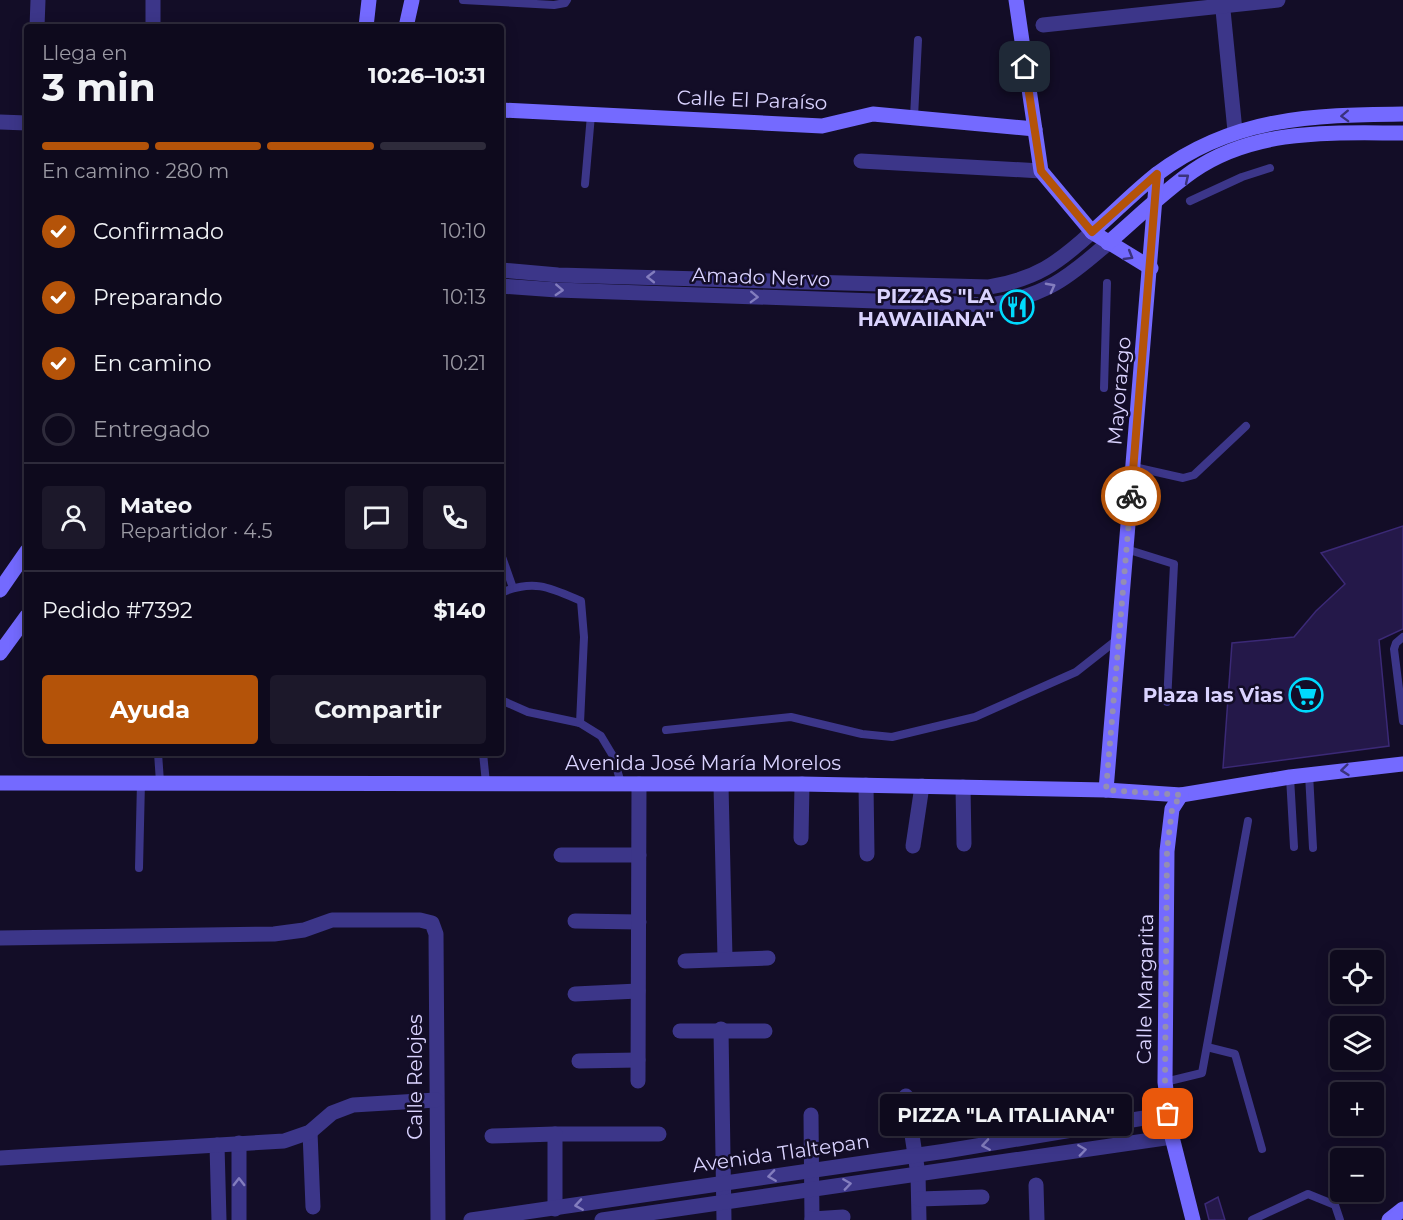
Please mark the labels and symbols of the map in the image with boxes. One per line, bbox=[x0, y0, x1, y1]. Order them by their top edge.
pin bbox=[999, 41, 1050, 92]
street label: Calle El Paraíso bbox=[676, 85, 828, 115]
one-way arrow bbox=[1340, 109, 1349, 122]
one-way arrow bbox=[1178, 174, 1189, 185]
one-way arrow bbox=[1123, 249, 1133, 260]
street label: Amado Nervo bbox=[691, 263, 831, 291]
one-way arrow bbox=[647, 271, 656, 283]
one-way arrow bbox=[1045, 283, 1055, 294]
one-way arrow bbox=[555, 284, 564, 297]
place label: PIZZAS "LA HAWAIIANA" bbox=[858, 284, 995, 331]
restaurant icon: PIZZAS "LA HAWAIIANA" bbox=[999, 289, 1035, 325]
one-way arrow bbox=[750, 291, 759, 304]
street label: Mayorazgo bbox=[1102, 336, 1136, 446]
courier bbox=[1101, 466, 1161, 526]
supermarket icon: Plaza las Vias bbox=[1288, 677, 1324, 713]
place label: Plaza las Vias bbox=[1143, 683, 1283, 707]
street label: Avenida José María Morelos bbox=[565, 751, 841, 775]
one-way arrow bbox=[1340, 763, 1349, 776]
street label: Calle Margarita bbox=[1132, 913, 1158, 1065]
street label: Calle Relojes bbox=[403, 1014, 427, 1140]
pin bbox=[1142, 1088, 1193, 1139]
callout: PIZZA "LA ITALIANA" bbox=[880, 1093, 1132, 1135]
street label: Avenida Tlaltepan bbox=[691, 1129, 871, 1177]
one-way arrow bbox=[981, 1138, 991, 1150]
one-way arrow bbox=[1077, 1144, 1086, 1156]
one-way arrow bbox=[768, 1169, 777, 1181]
one-way arrow bbox=[233, 1177, 245, 1186]
one-way arrow bbox=[843, 1179, 852, 1191]
one-way arrow bbox=[575, 1198, 585, 1211]

